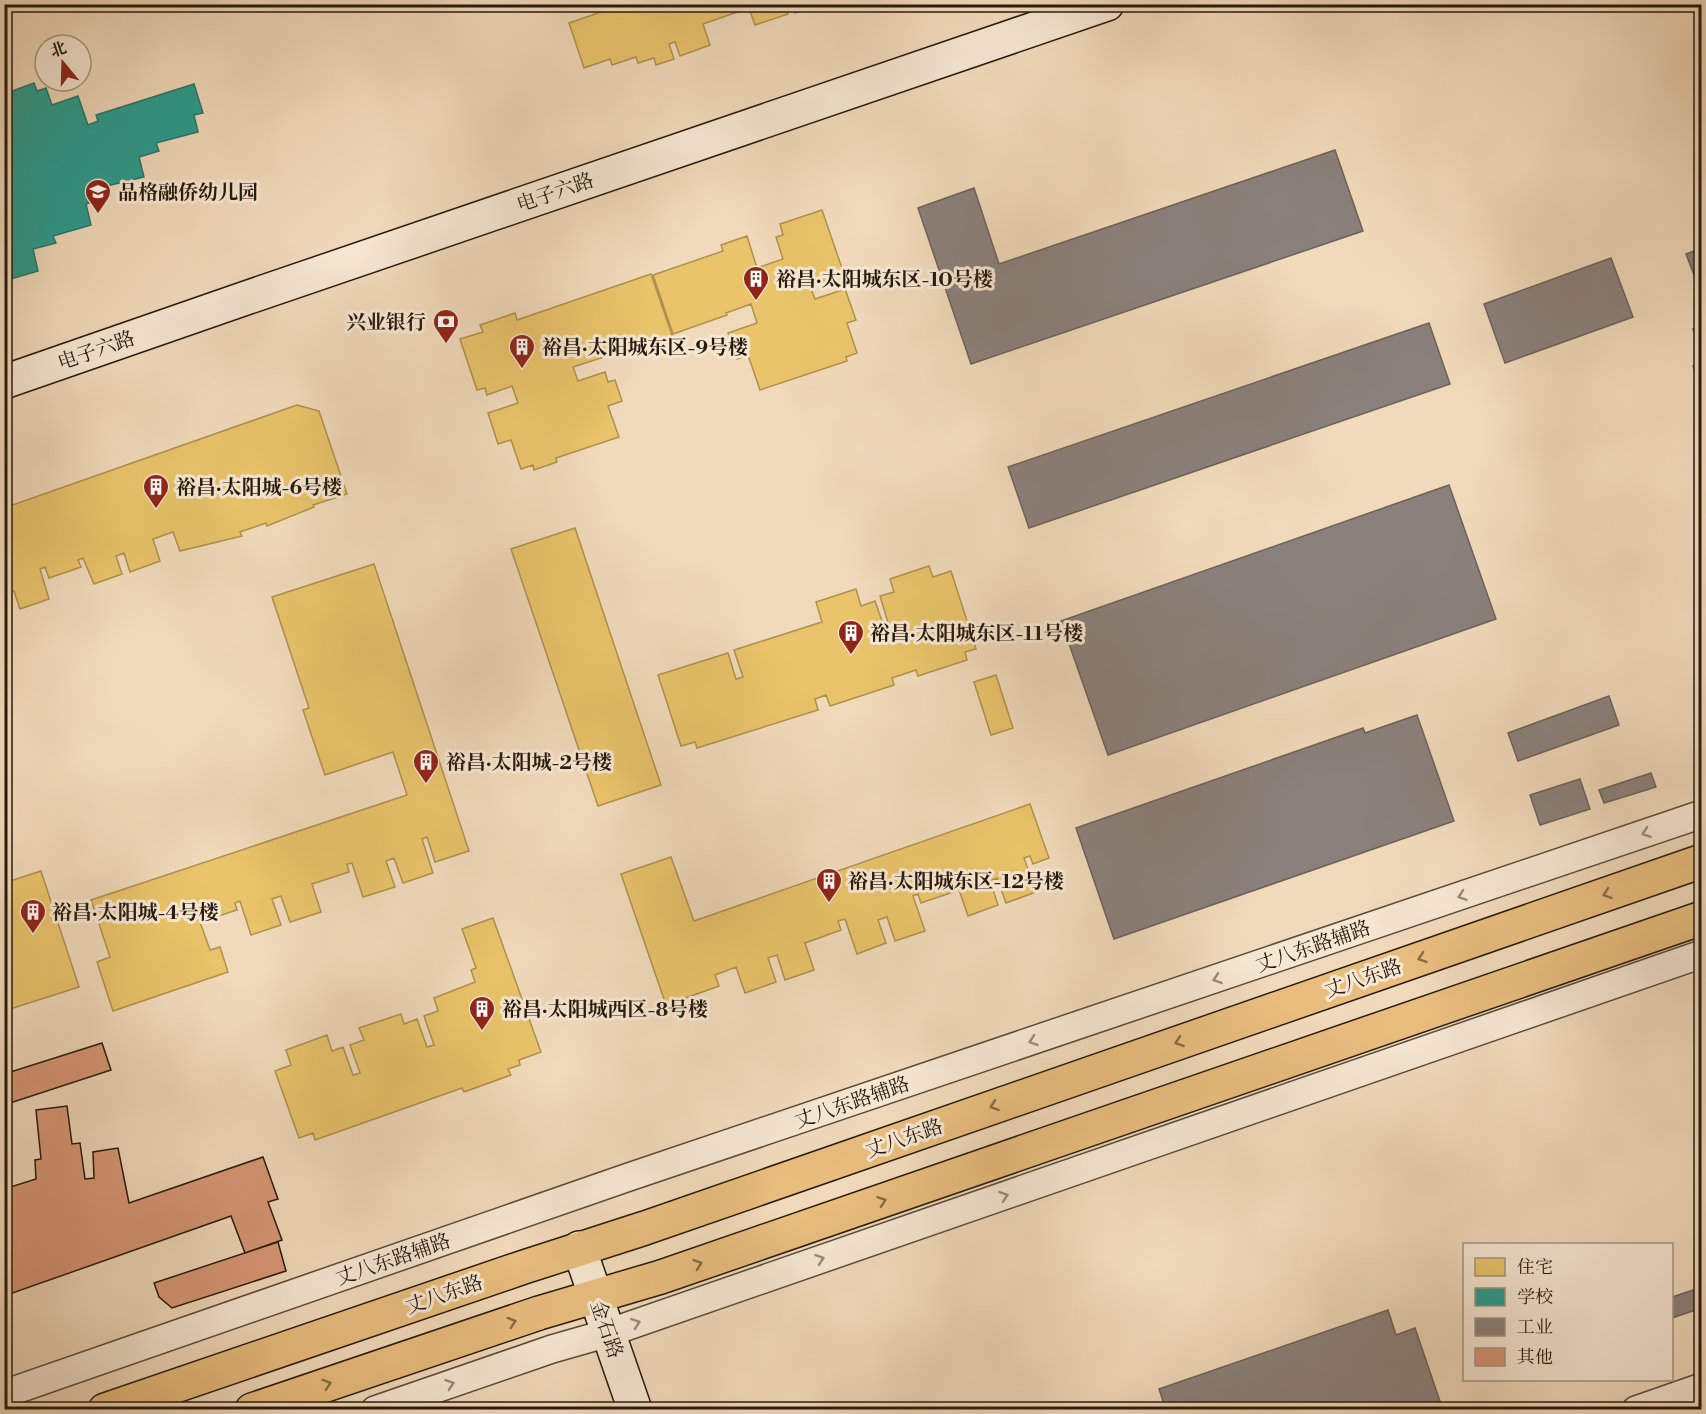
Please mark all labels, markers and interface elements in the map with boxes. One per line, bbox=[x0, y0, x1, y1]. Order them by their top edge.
north arrow bbox=[33, 33, 93, 93]
text: 北 bbox=[48, 38, 69, 62]
street label: 电子六路 bbox=[514, 169, 597, 218]
school or university icon: 品格融侨幼儿园 bbox=[83, 177, 113, 215]
place label: 品格融侨幼儿园 bbox=[118, 181, 258, 206]
building icon: 裕昌·太阳城东区-10号楼 bbox=[741, 264, 771, 302]
place label: 裕昌·太阳城东区-10号楼 bbox=[776, 268, 993, 293]
bank icon: 兴业银行 bbox=[431, 307, 461, 345]
place label: 兴业银行 bbox=[346, 311, 426, 336]
street label: 电子六路 bbox=[55, 327, 138, 376]
building icon: 裕昌·太阳城东区-9号楼 bbox=[507, 332, 537, 370]
place label: 裕昌·太阳城东区-9号楼 bbox=[542, 336, 748, 361]
building icon: 裕昌·太阳城-6号楼 bbox=[141, 472, 171, 510]
place label: 裕昌·太阳城-6号楼 bbox=[176, 476, 342, 501]
building icon: 裕昌·太阳城东区-11号楼 bbox=[836, 618, 866, 656]
place label: 裕昌·太阳城东区-11号楼 bbox=[870, 622, 1083, 647]
building icon: 裕昌·太阳城-2号楼 bbox=[411, 747, 441, 785]
place label: 裕昌·太阳城-2号楼 bbox=[446, 751, 612, 776]
one-way arrow bbox=[1641, 825, 1652, 838]
building icon: 裕昌·太阳城东区-12号楼 bbox=[814, 866, 844, 904]
place label: 裕昌·太阳城东区-12号楼 bbox=[848, 870, 1064, 895]
one-way arrow bbox=[1602, 886, 1612, 899]
one-way arrow bbox=[1457, 888, 1468, 901]
building icon: 裕昌·太阳城-4号楼 bbox=[18, 897, 48, 935]
place label: 裕昌·太阳城-4号楼 bbox=[52, 901, 219, 926]
street label: 丈八东路辅路 bbox=[1253, 916, 1374, 979]
one-way arrow bbox=[1417, 950, 1428, 963]
street label: 丈八东路 bbox=[1322, 955, 1405, 1004]
one-way arrow bbox=[1212, 971, 1223, 984]
building icon: 裕昌·太阳城西区-8号楼 bbox=[467, 994, 497, 1032]
place label: 裕昌·太阳城西区-8号楼 bbox=[502, 998, 708, 1023]
one-way arrow bbox=[1028, 1034, 1039, 1046]
one-way arrow bbox=[1174, 1035, 1184, 1048]
street label: 丈八东路辅路 bbox=[792, 1072, 913, 1135]
one-way arrow bbox=[989, 1099, 1000, 1112]
street label: 丈八东路 bbox=[863, 1115, 946, 1164]
one-way arrow bbox=[998, 1190, 1009, 1203]
one-way arrow bbox=[877, 1195, 887, 1208]
street label: 丈八东路辅路 bbox=[333, 1229, 454, 1292]
legend bbox=[1463, 1243, 1673, 1381]
one-way arrow bbox=[814, 1254, 825, 1267]
text: 住宅 bbox=[1517, 1256, 1553, 1279]
one-way arrow bbox=[692, 1259, 703, 1272]
street label: 丈八东路 bbox=[403, 1271, 486, 1320]
text: 学校 bbox=[1517, 1286, 1553, 1309]
street label: 金石路 bbox=[584, 1297, 627, 1362]
text: 工业 bbox=[1517, 1316, 1553, 1339]
one-way arrow bbox=[506, 1317, 517, 1330]
one-way arrow bbox=[630, 1318, 641, 1331]
text: 其他 bbox=[1517, 1346, 1553, 1369]
one-way arrow bbox=[444, 1378, 455, 1391]
one-way arrow bbox=[321, 1379, 332, 1392]

